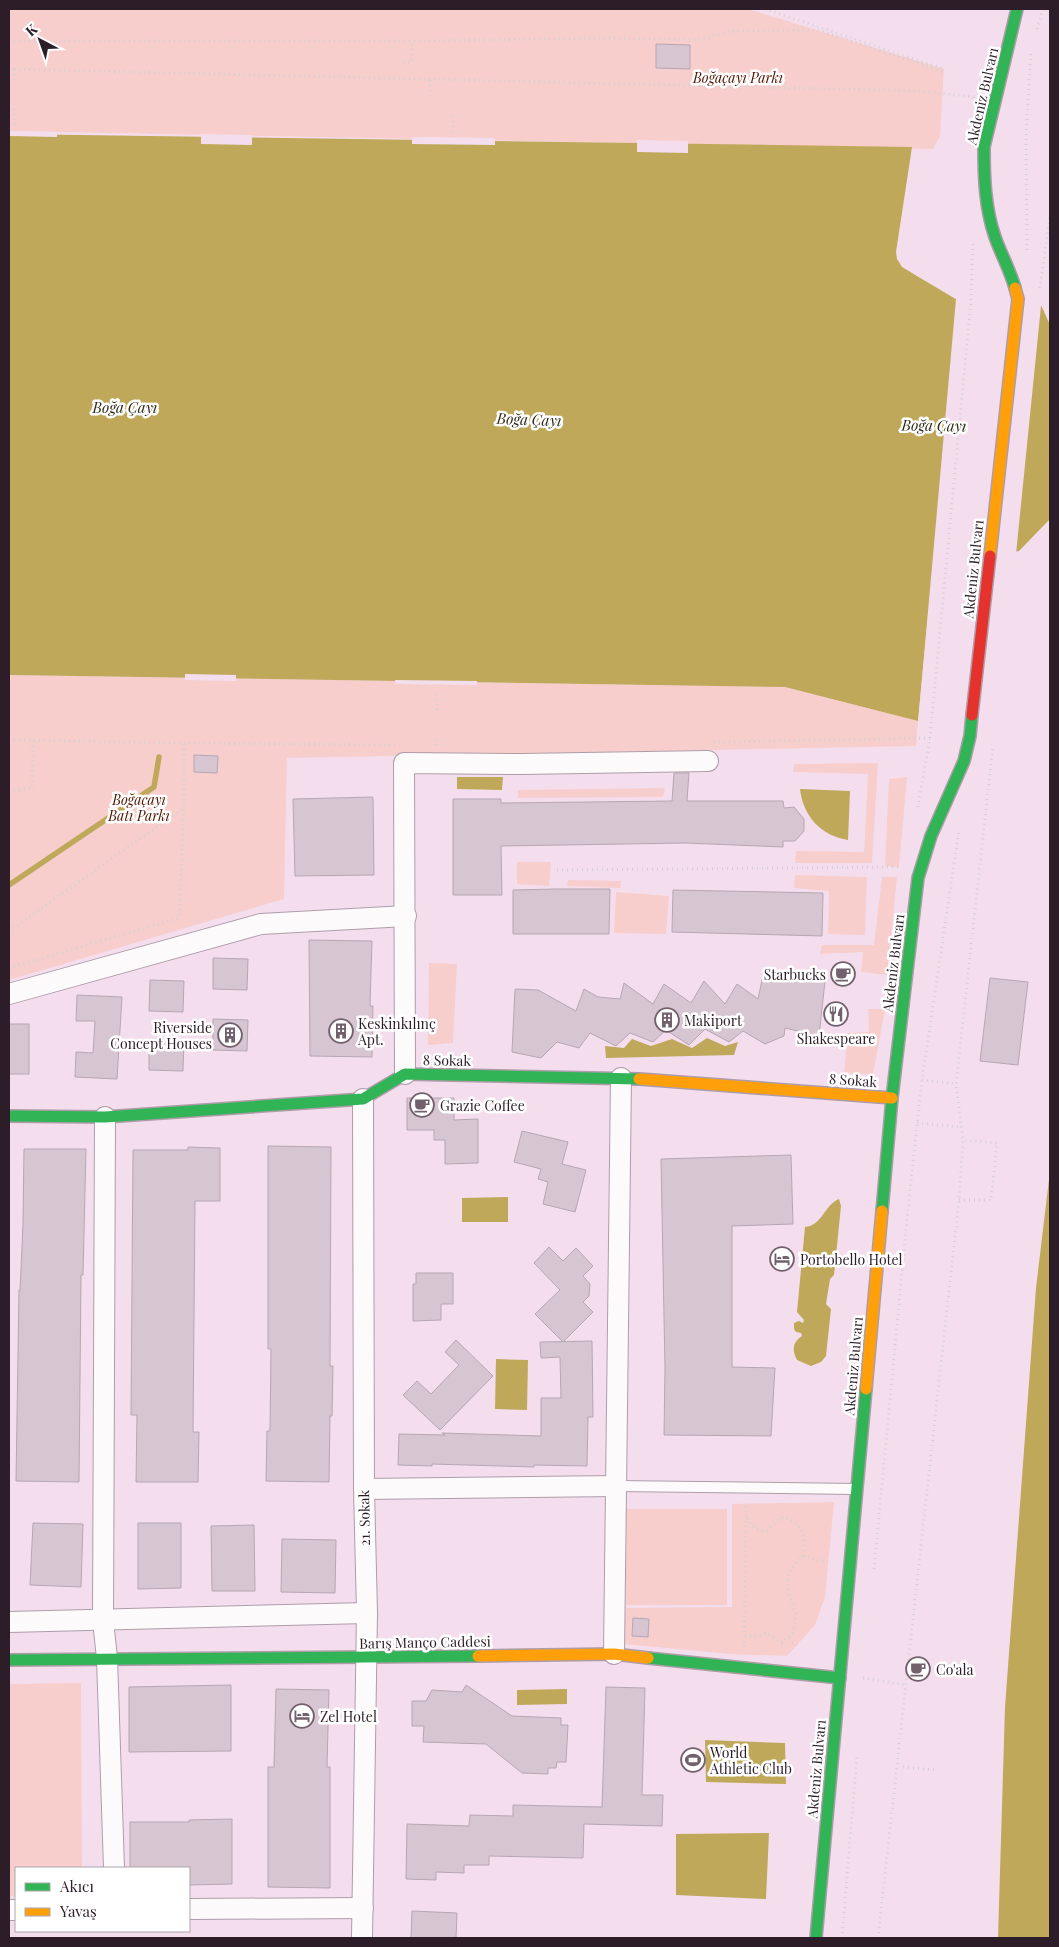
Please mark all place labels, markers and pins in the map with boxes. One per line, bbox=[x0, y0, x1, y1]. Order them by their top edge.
cafe icon: Starbucks bbox=[830, 961, 856, 987]
place label: Starbucks bbox=[764, 965, 826, 984]
restaurant icon: Shakespeare bbox=[823, 1001, 849, 1027]
building icon: Makiport bbox=[654, 1007, 680, 1033]
place label: Makiport bbox=[684, 1011, 743, 1030]
place label: Keskinkılınç Apt. bbox=[357, 1014, 436, 1049]
place label: Riverside Concept Houses bbox=[110, 1018, 212, 1053]
building icon: Keskinkılınç Apt. bbox=[328, 1018, 354, 1044]
building icon: Riverside Concept Houses bbox=[217, 1022, 243, 1048]
place label: Shakespeare bbox=[797, 1029, 875, 1048]
cafe icon: Grazie Coffee bbox=[409, 1092, 435, 1118]
place label: Grazie Coffee bbox=[440, 1096, 525, 1115]
hotel icon: Portobello Hotel bbox=[769, 1246, 795, 1272]
place label: Portobello Hotel bbox=[800, 1250, 903, 1269]
cafe icon: Co'ala bbox=[905, 1656, 931, 1682]
place label: Co'ala bbox=[936, 1660, 974, 1679]
hotel icon: Zel Hotel bbox=[289, 1703, 315, 1729]
place label: Zel Hotel bbox=[320, 1707, 377, 1726]
place label: World Athletic Club bbox=[709, 1743, 792, 1778]
sports icon: World Athletic Club bbox=[680, 1747, 706, 1773]

